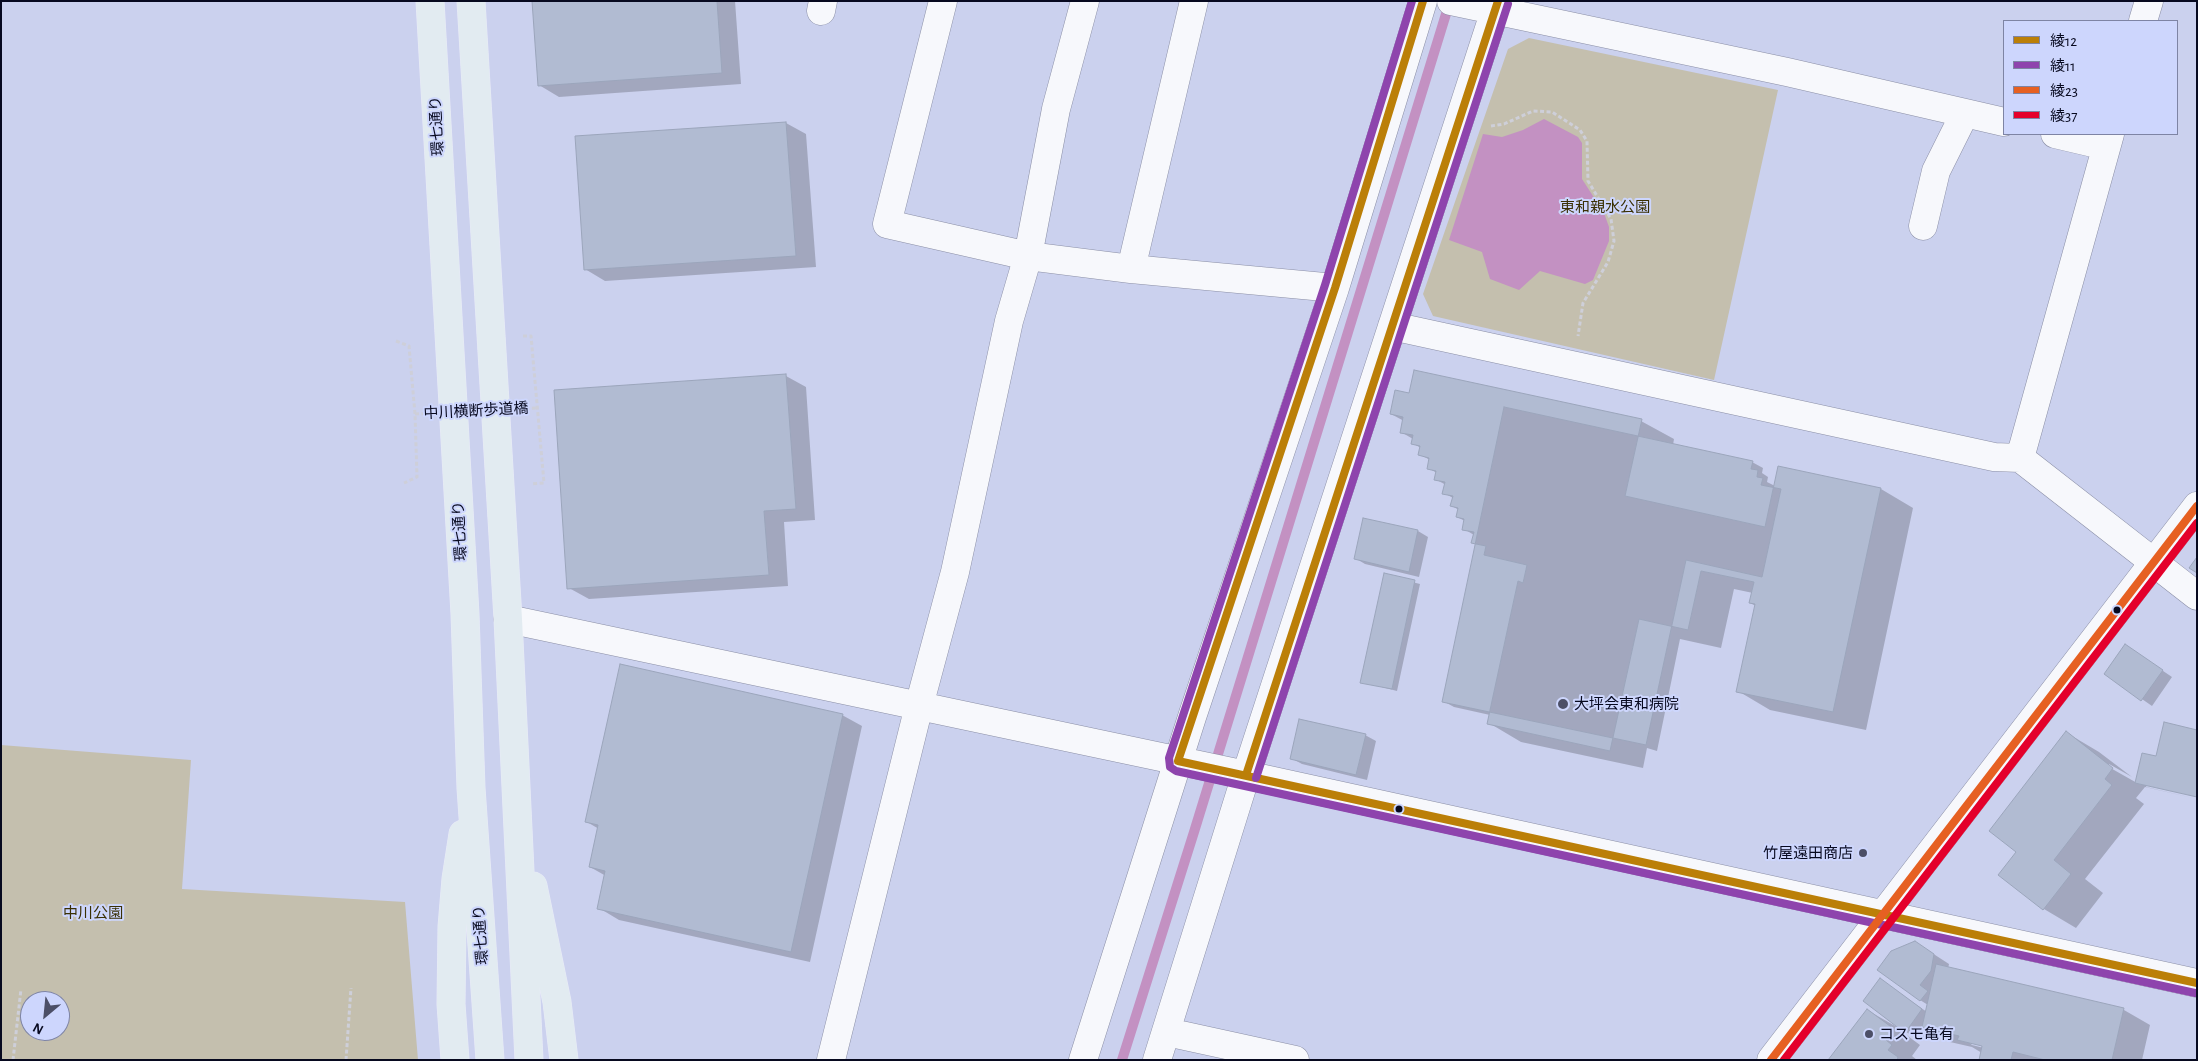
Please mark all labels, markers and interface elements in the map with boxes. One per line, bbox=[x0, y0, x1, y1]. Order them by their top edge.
legend bbox=[2003, 20, 2178, 135]
text: 綾12 bbox=[2050, 34, 2077, 49]
text: 綾11 bbox=[2050, 59, 2075, 74]
text: 綾23 bbox=[2050, 84, 2078, 99]
street label: 環七通り bbox=[426, 96, 448, 156]
text: 綾37 bbox=[2050, 109, 2077, 124]
park label: 東和親水公園 bbox=[1560, 198, 1650, 216]
street label: 中川横断歩道橋 bbox=[423, 399, 529, 423]
street label: 環七通り bbox=[449, 501, 471, 561]
unlabelled marker bbox=[2112, 605, 2122, 615]
place label: 大坪会東和病院 bbox=[1574, 695, 1679, 713]
marker: 大坪会東和病院 bbox=[1556, 697, 1570, 711]
unlabelled marker bbox=[1394, 804, 1404, 814]
place label: 竹屋遠田商店 bbox=[1763, 844, 1853, 862]
marker: 竹屋遠田商店 bbox=[1857, 847, 1869, 859]
park label: 中川公園 bbox=[63, 904, 123, 922]
street label: 環七通り bbox=[470, 904, 492, 966]
north arrow bbox=[20, 991, 70, 1041]
text: N bbox=[31, 1020, 46, 1037]
place label: コスモ亀有 bbox=[1879, 1025, 1954, 1043]
marker: コスモ亀有 bbox=[1863, 1028, 1875, 1040]

